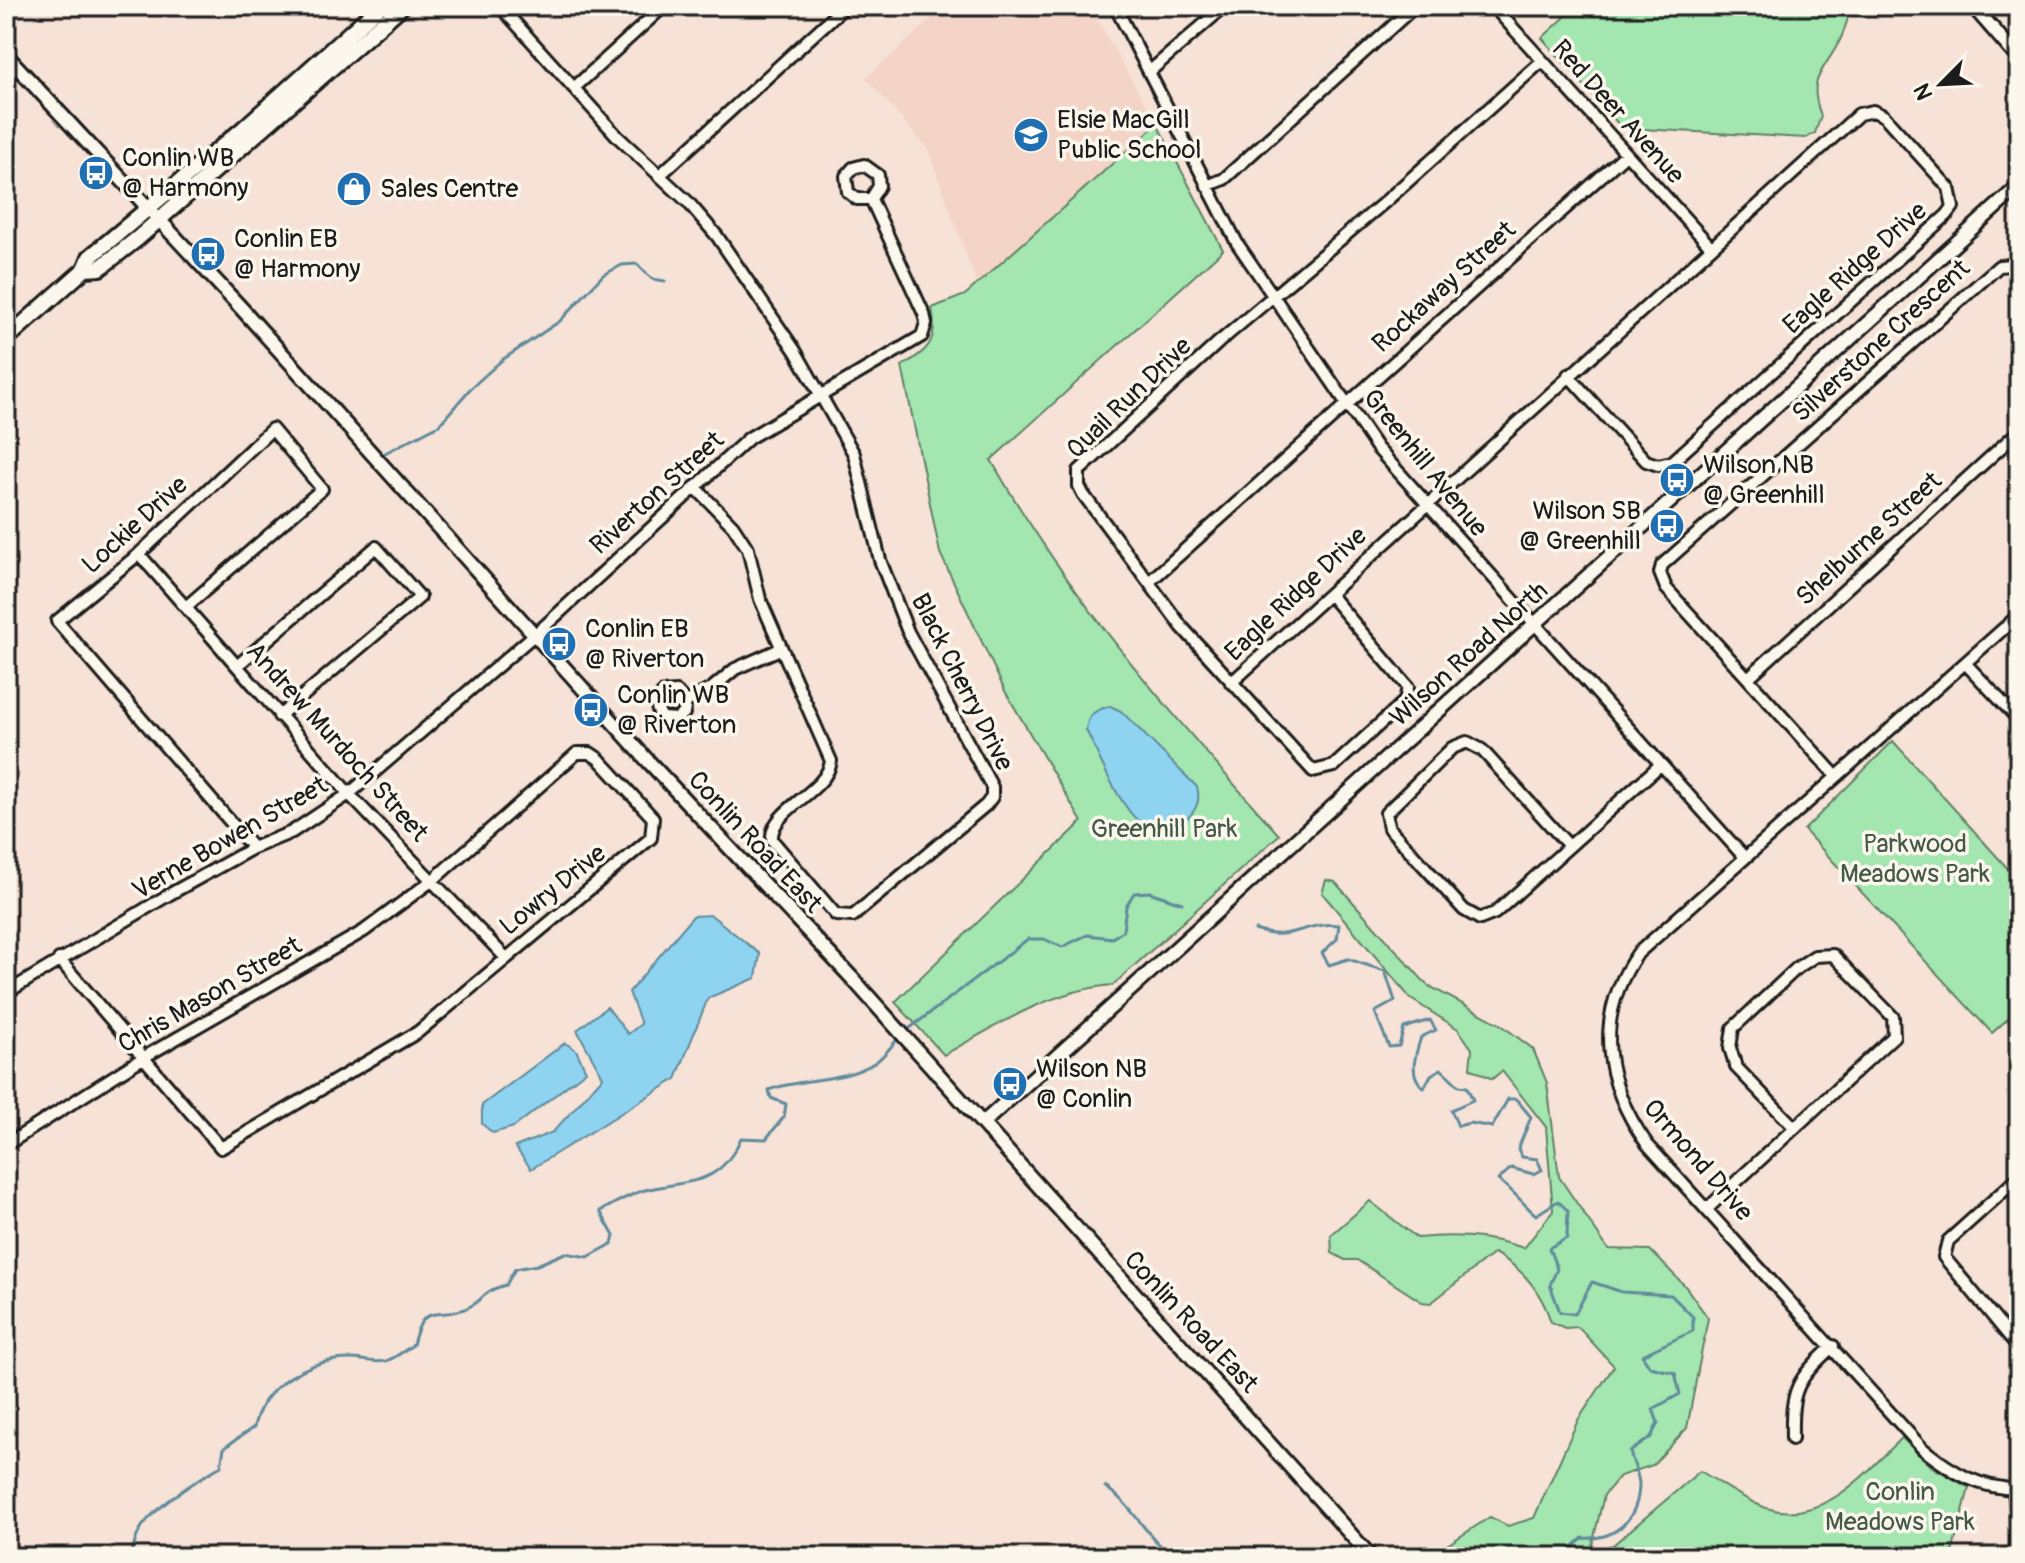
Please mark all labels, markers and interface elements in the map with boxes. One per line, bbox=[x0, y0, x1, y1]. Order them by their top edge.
street label: Red Deer Avenue bbox=[1545, 33, 1691, 191]
north arrow bbox=[1901, 44, 1981, 124]
text: N bbox=[1908, 79, 1939, 104]
place label: Elsie MacGill Public School bbox=[1057, 104, 1202, 166]
school or university icon: Elsie MacGill Public School bbox=[1012, 116, 1050, 154]
place label: Conlin WB @ Harmony bbox=[122, 142, 248, 204]
bus stop icon: Conlin WB @ Harmony bbox=[77, 154, 115, 192]
shop icon: Sales Centre bbox=[335, 170, 373, 208]
place label: Sales Centre bbox=[380, 173, 519, 205]
street label: Eagle Ridge Drive bbox=[1776, 195, 1934, 341]
street label: Rockaway Street bbox=[1366, 214, 1523, 360]
place label: Conlin EB @ Harmony bbox=[234, 223, 360, 285]
bus stop icon: Conlin EB @ Harmony bbox=[189, 235, 227, 273]
street label: Silverstone Crescent bbox=[1785, 252, 1977, 429]
street label: Quail Run Drive bbox=[1060, 330, 1198, 466]
street label: Greenhill Avenue bbox=[1356, 383, 1494, 543]
street label: Riverton Street bbox=[583, 424, 731, 562]
place label: Wilson NB @ Greenhill bbox=[1703, 449, 1825, 511]
bus stop icon: Wilson NB @ Greenhill bbox=[1658, 461, 1696, 499]
street label: Shelburne Street bbox=[1789, 465, 1949, 613]
street label: Lockie Drive bbox=[76, 469, 195, 581]
place label: Wilson SB @ Greenhill bbox=[1519, 495, 1641, 557]
bus stop icon: Wilson SB @ Greenhill bbox=[1648, 507, 1686, 545]
street label: Eagle Ridge Drive bbox=[1218, 520, 1374, 668]
street label: Wilson Road North bbox=[1383, 575, 1555, 733]
street label: Black Cherry Drive bbox=[904, 588, 1021, 776]
place label: Conlin EB @ Riverton bbox=[585, 613, 705, 675]
bus stop icon: Conlin EB @ Riverton bbox=[540, 625, 578, 663]
street label: Andrew Murdoch Street bbox=[239, 636, 435, 849]
place label: Conlin WB @ Riverton bbox=[617, 679, 737, 741]
bus stop icon: Conlin WB @ Riverton bbox=[572, 691, 610, 729]
street label: Conlin Road East bbox=[681, 764, 829, 920]
street label: Verne Bowen Street bbox=[127, 769, 334, 907]
park label: Greenhill Park bbox=[1091, 813, 1237, 845]
park label: Parkwood Meadows Park bbox=[1840, 828, 1990, 890]
street label: Lowry Drive bbox=[493, 837, 613, 943]
street label: Chris Mason Street bbox=[113, 929, 308, 1060]
place label: Wilson NB @ Conlin bbox=[1036, 1053, 1147, 1115]
bus stop icon: Wilson NB @ Conlin bbox=[991, 1065, 1029, 1103]
street label: Ormond Drive bbox=[1636, 1092, 1760, 1228]
street label: Conlin Road East bbox=[1117, 1244, 1265, 1400]
park label: Conlin Meadows Park bbox=[1825, 1476, 1975, 1538]

